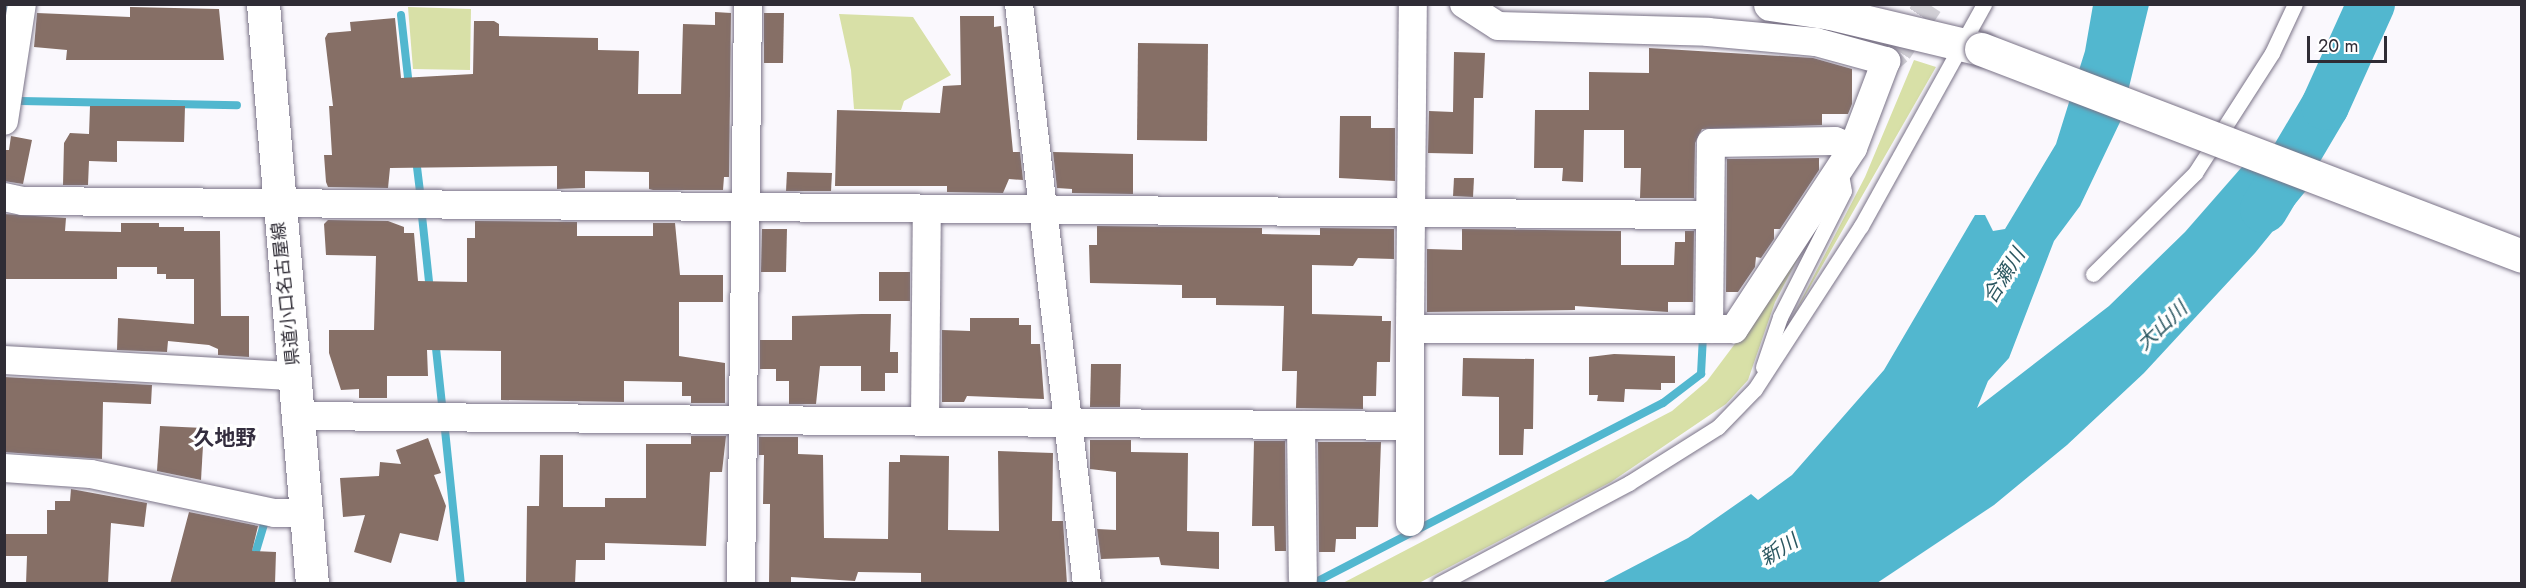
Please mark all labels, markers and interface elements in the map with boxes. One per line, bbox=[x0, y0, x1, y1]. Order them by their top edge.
scale bar bbox=[2310, 24, 2390, 62]
text: 20 m bbox=[2318, 33, 2358, 59]
street label: 県道小口名古屋線 bbox=[268, 221, 304, 367]
water label: 合瀬川 bbox=[1978, 244, 2030, 308]
water label: 大山川 bbox=[2132, 297, 2192, 355]
district label: 久地野 bbox=[194, 425, 256, 451]
water label: 新川 bbox=[1756, 529, 1802, 571]

